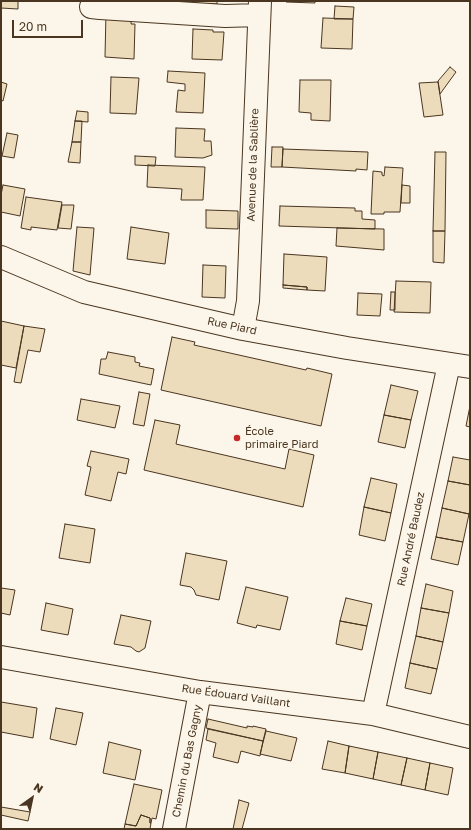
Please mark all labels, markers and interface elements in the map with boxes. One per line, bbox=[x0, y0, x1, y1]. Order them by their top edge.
scale bar bbox=[14, 12, 85, 38]
text: 20 m bbox=[19, 19, 47, 34]
street label: Avenue de la Sablière bbox=[244, 108, 262, 222]
street label: Rue Piard bbox=[206, 314, 258, 338]
place label: École primaire Piard bbox=[245, 425, 319, 451]
marker: École primaire Piard bbox=[232, 433, 242, 443]
street label: Rue André Baudez bbox=[395, 491, 427, 587]
street label: Rue Édouard Vaillant bbox=[181, 682, 291, 710]
street label: Chemin du Bas Gagny bbox=[170, 703, 204, 819]
north arrow bbox=[12, 778, 52, 818]
text: N bbox=[32, 780, 46, 795]

